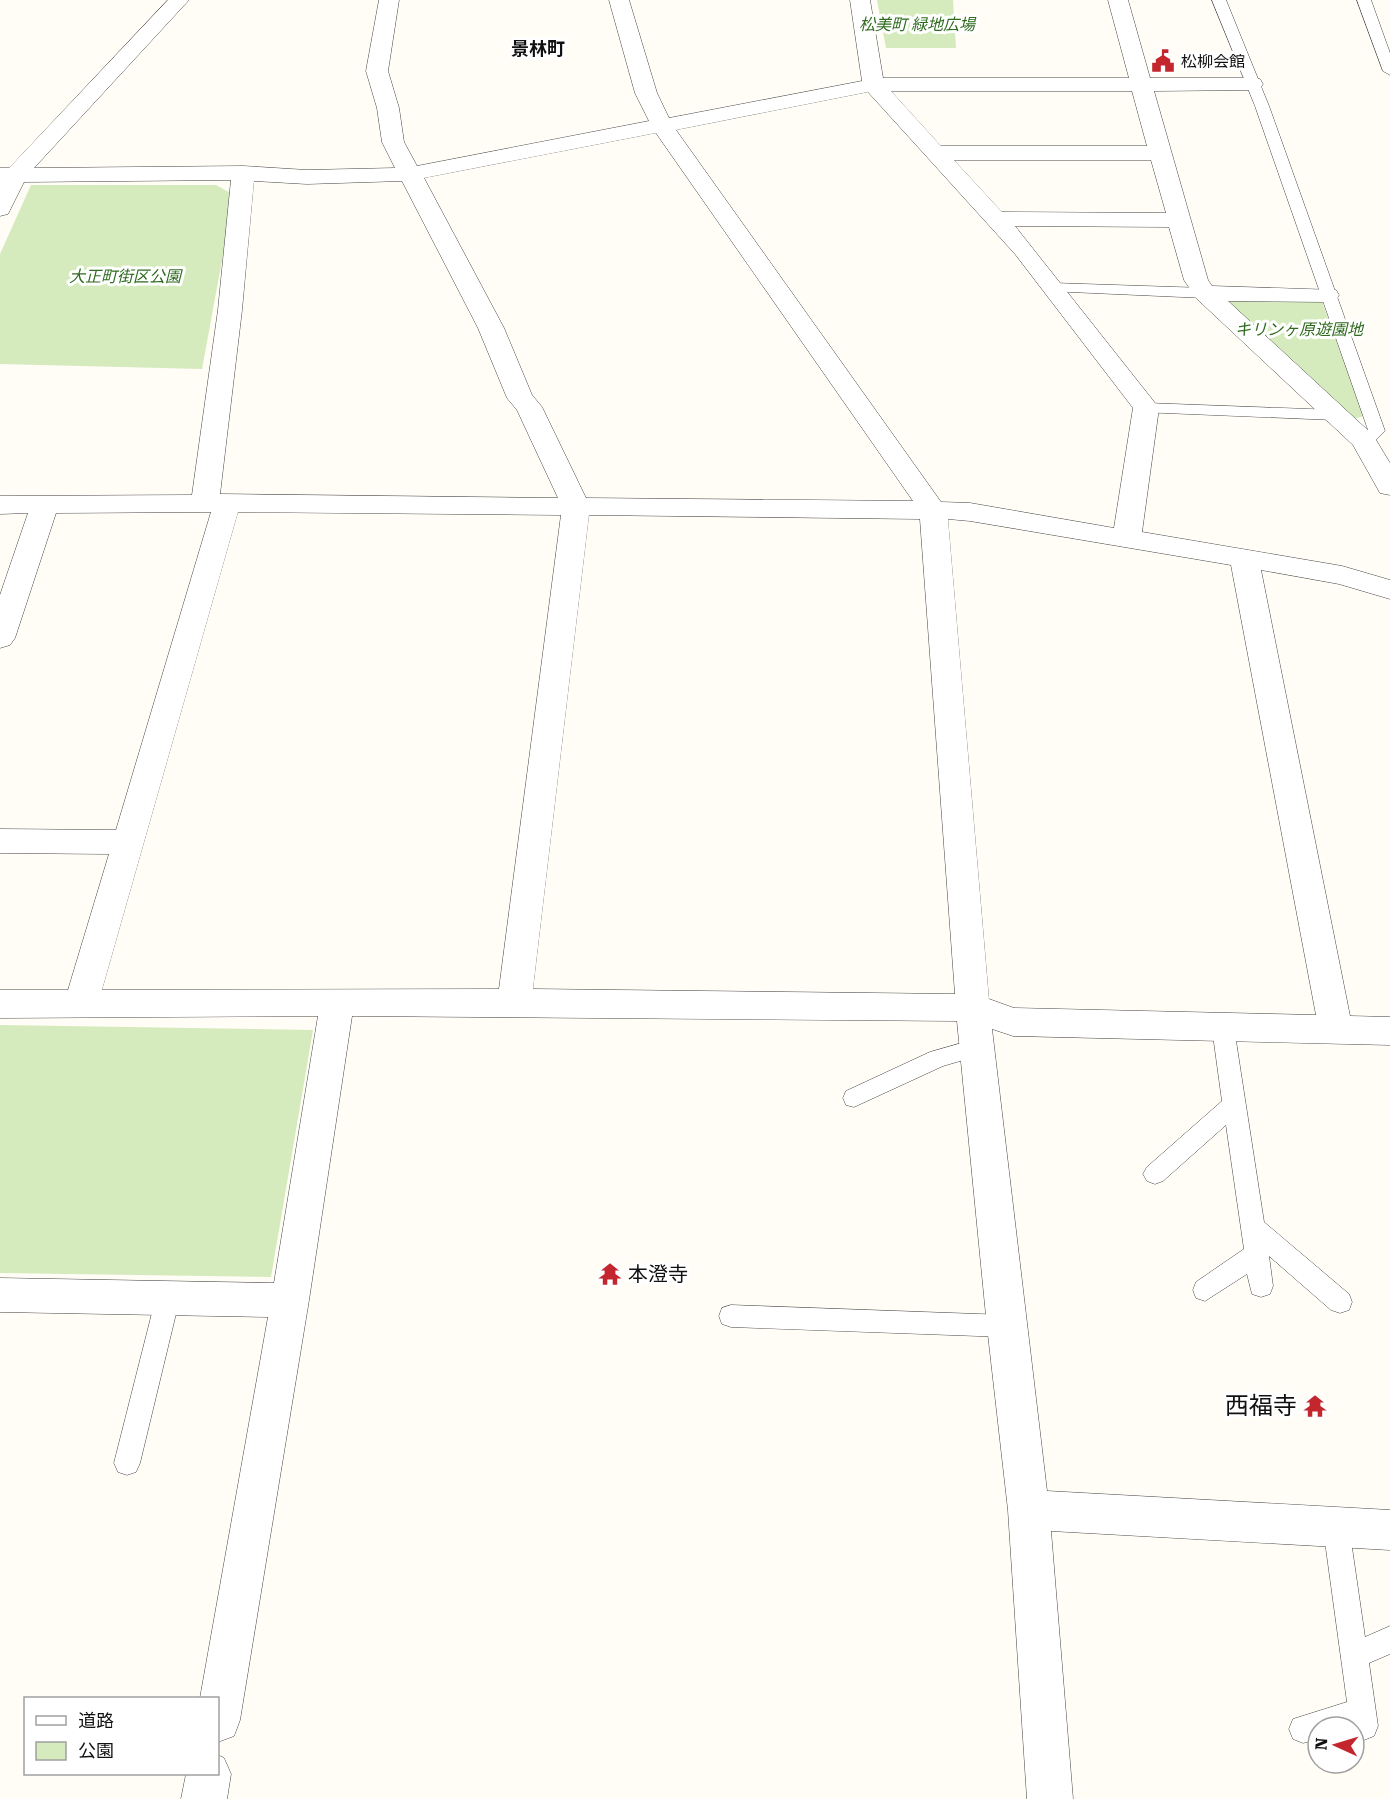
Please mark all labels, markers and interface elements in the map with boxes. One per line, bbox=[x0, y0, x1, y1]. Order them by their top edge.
park label: 松美町 緑地広場 bbox=[859, 15, 977, 34]
district label: 景林町 bbox=[511, 38, 565, 59]
public building icon: 松柳会館 bbox=[1150, 48, 1176, 74]
place label: 松柳会館 bbox=[1181, 52, 1245, 71]
park label: 大正町街区公園 bbox=[69, 267, 183, 286]
park label: キリンヶ原遊園地 bbox=[1235, 320, 1365, 339]
temple icon: 本澄寺 bbox=[597, 1261, 623, 1287]
place label: 本澄寺 bbox=[628, 1262, 688, 1286]
place label: 西福寺 bbox=[1225, 1392, 1297, 1420]
temple icon: 西福寺 bbox=[1302, 1393, 1328, 1419]
legend bbox=[24, 1697, 219, 1775]
text: 道路 bbox=[78, 1710, 114, 1731]
north arrow bbox=[1306, 1715, 1366, 1775]
text: N bbox=[1312, 1737, 1331, 1751]
text: 公園 bbox=[78, 1740, 114, 1761]

